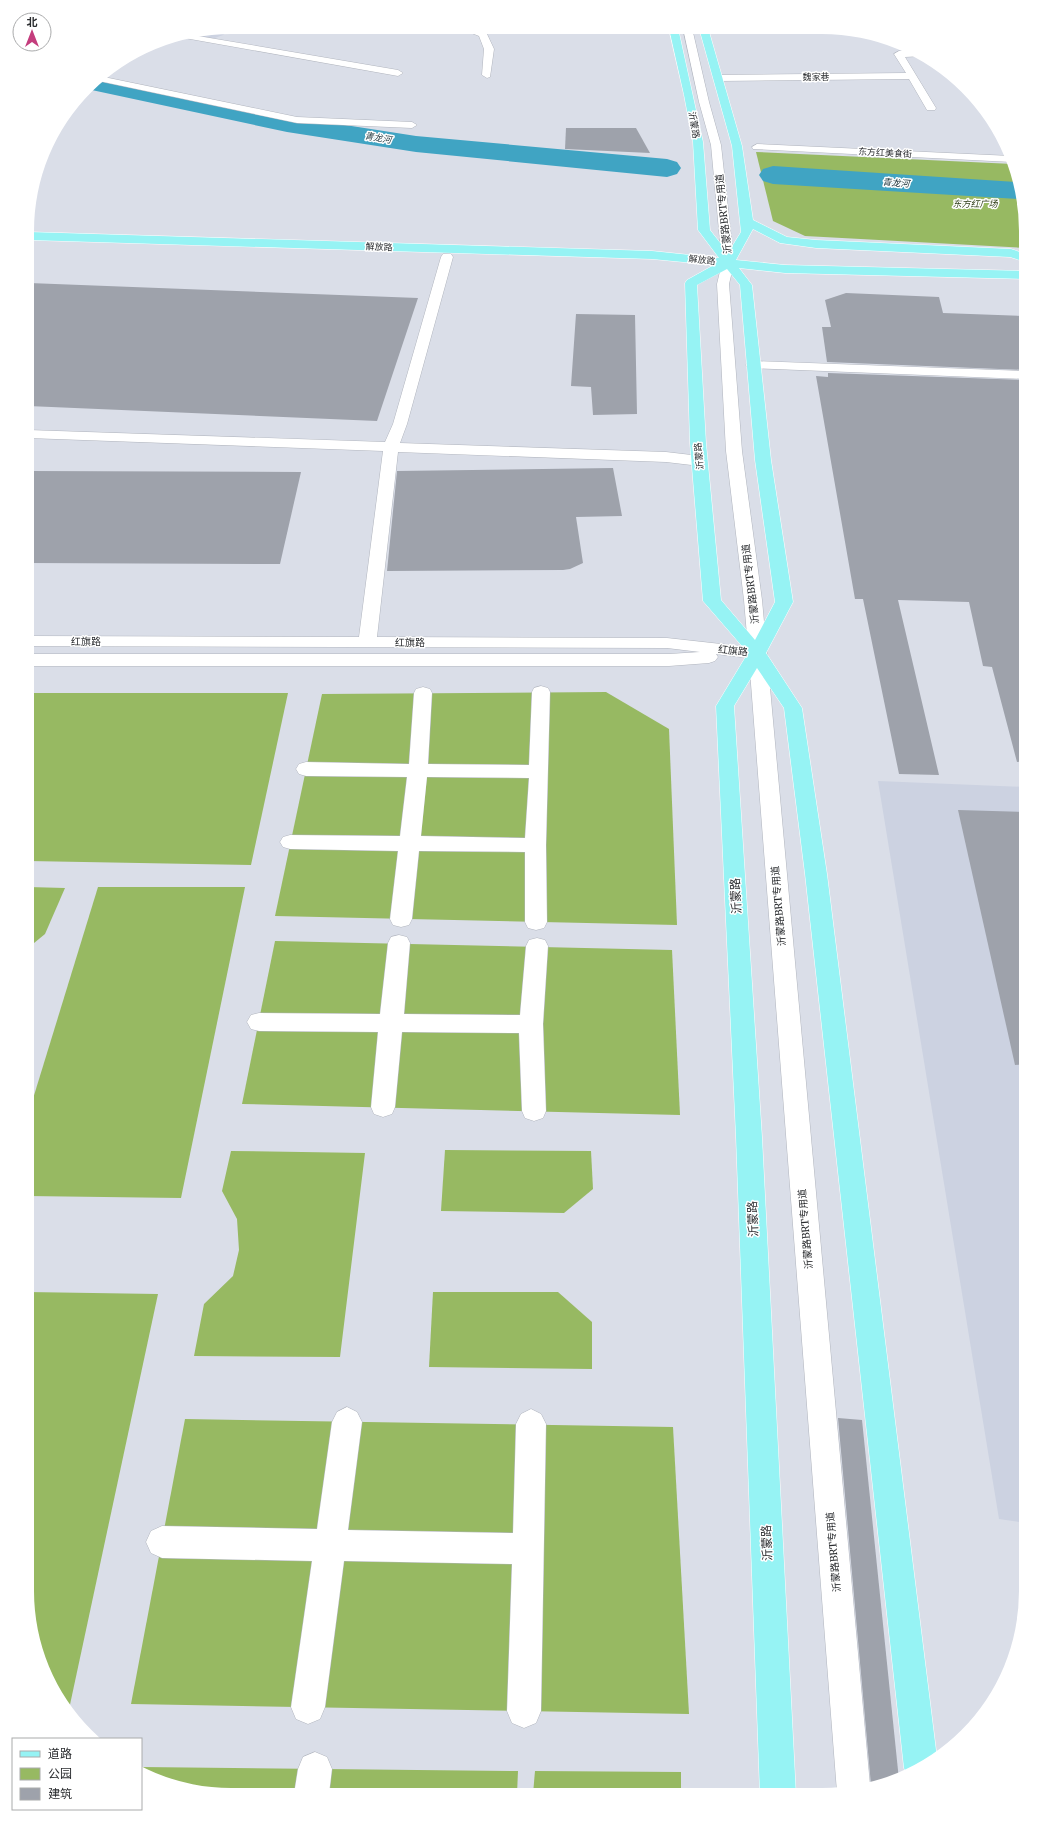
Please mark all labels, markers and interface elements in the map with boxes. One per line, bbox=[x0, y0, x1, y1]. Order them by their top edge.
north arrow bbox=[12, 12, 52, 52]
text: 北 bbox=[27, 15, 38, 29]
street label: 魏家巷 bbox=[802, 71, 830, 82]
street label: 沂蒙路 bbox=[687, 111, 702, 139]
water label: 青龙河 bbox=[364, 130, 394, 145]
street label: 东方红美食街 bbox=[858, 146, 912, 159]
street label: 沂蒙路BRT专用道 bbox=[713, 173, 734, 255]
water label: 青龙河 bbox=[882, 176, 912, 189]
park label: 东方红广场 bbox=[952, 198, 998, 209]
street label: 解放路 bbox=[365, 241, 393, 252]
street label: 解放路 bbox=[688, 253, 716, 266]
street label: 沂蒙路 bbox=[692, 442, 705, 470]
street label: 沂蒙路BRT专用道 bbox=[739, 543, 762, 625]
street label: 红旗路 bbox=[71, 635, 101, 648]
street label: 红旗路 bbox=[395, 636, 425, 649]
street label: 红旗路 bbox=[717, 642, 749, 659]
street label: 沂蒙路BRT专用道 bbox=[769, 865, 788, 947]
street label: 沂蒙路 bbox=[727, 878, 744, 914]
street label: 沂蒙路BRT专用道 bbox=[796, 1188, 815, 1270]
street label: 沂蒙路 bbox=[744, 1201, 761, 1237]
street label: 沂蒙路BRT专用道 bbox=[824, 1511, 843, 1593]
street label: 沂蒙路 bbox=[758, 1525, 775, 1561]
legend bbox=[12, 1738, 142, 1810]
text: 道路 bbox=[48, 1746, 72, 1761]
text: 公园 bbox=[48, 1766, 72, 1781]
text: 建筑 bbox=[48, 1786, 72, 1801]

